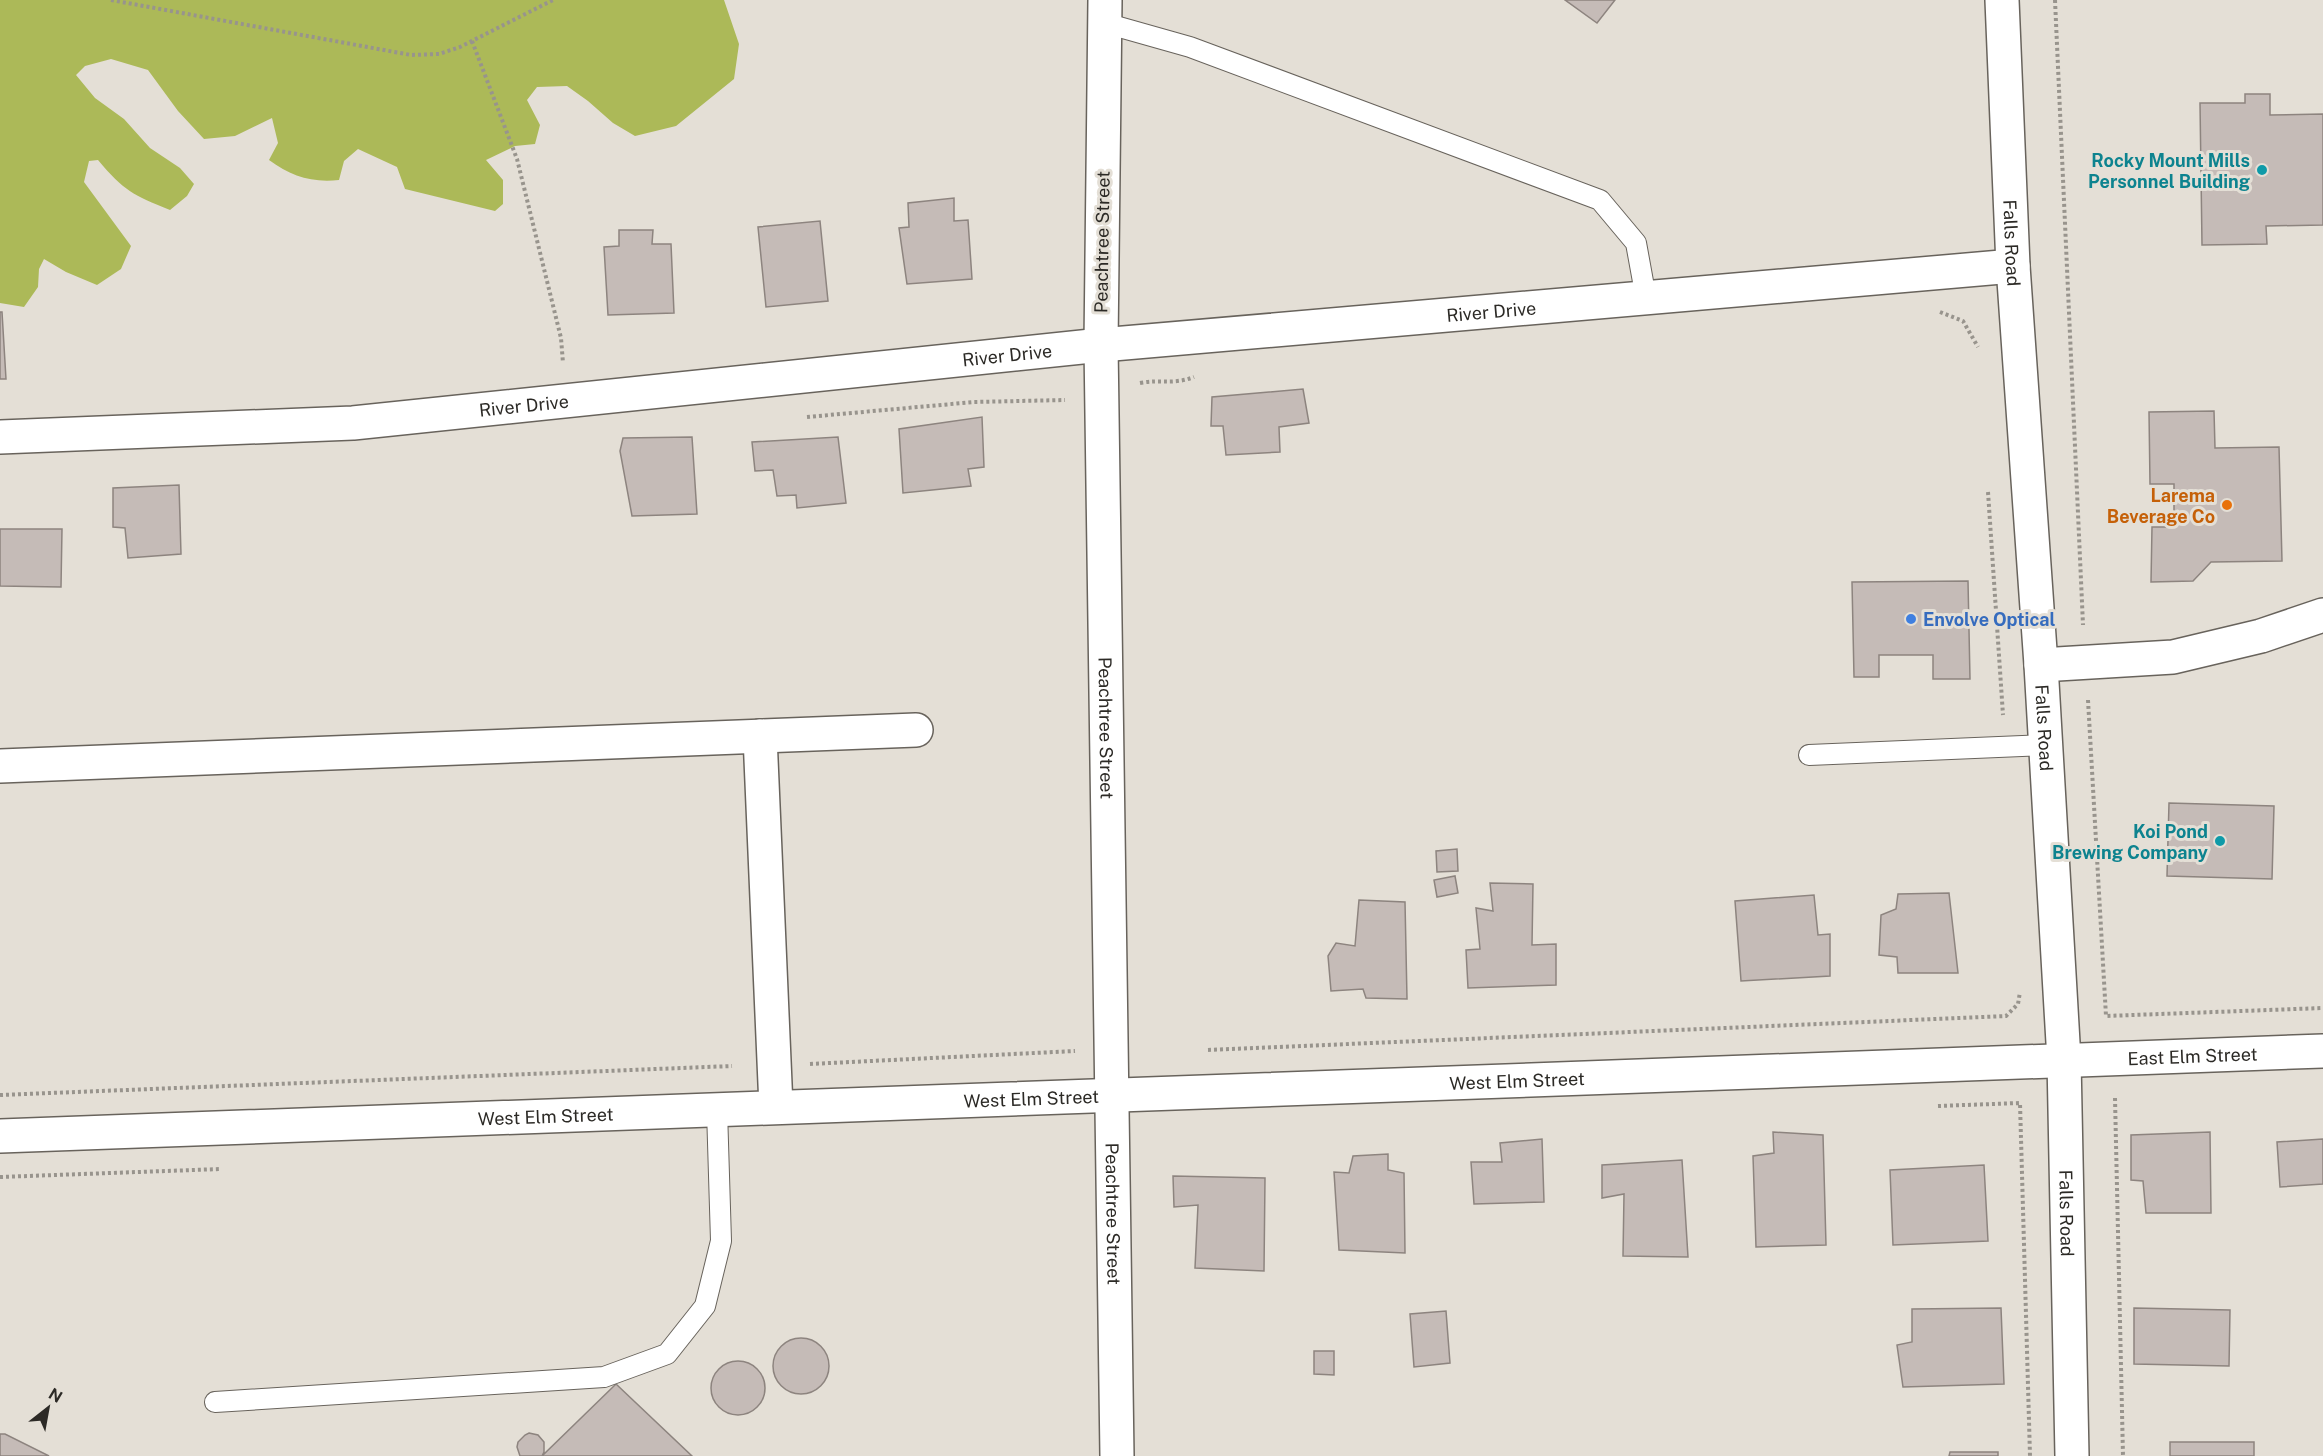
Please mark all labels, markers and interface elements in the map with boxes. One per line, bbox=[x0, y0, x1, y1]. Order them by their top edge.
place label: Rocky Mount Mills Personnel Building bbox=[2088, 150, 2250, 192]
marker: Rocky Mount Mills Personnel Building bbox=[2255, 163, 2269, 177]
street label: Peachtree Street bbox=[1090, 171, 1114, 313]
street label: Falls Road bbox=[2000, 199, 2025, 287]
street label: River Drive bbox=[1445, 297, 1537, 326]
street label: River Drive bbox=[961, 340, 1053, 370]
street label: River Drive bbox=[478, 390, 570, 420]
place label: Larema Beverage Co bbox=[2107, 485, 2215, 527]
marker: Larema Beverage Co bbox=[2220, 498, 2234, 512]
place label: Envolve Optical bbox=[1923, 609, 2055, 630]
marker: Envolve Optical bbox=[1904, 612, 1918, 626]
street label: Peachtree Street bbox=[1095, 657, 1118, 799]
street label: Falls Road bbox=[2032, 684, 2058, 772]
place label: Koi Pond Brewing Company bbox=[2052, 821, 2208, 863]
marker: Koi Pond Brewing Company bbox=[2213, 834, 2227, 848]
street label: East Elm Street bbox=[2127, 1043, 2258, 1069]
street label: West Elm Street bbox=[1449, 1068, 1585, 1093]
street label: West Elm Street bbox=[963, 1085, 1099, 1111]
street label: West Elm Street bbox=[477, 1103, 614, 1129]
street label: Peachtree Street bbox=[1102, 1143, 1125, 1285]
street label: Falls Road bbox=[2056, 1169, 2078, 1257]
north arrow bbox=[18, 1378, 78, 1438]
text: N bbox=[45, 1384, 66, 1407]

